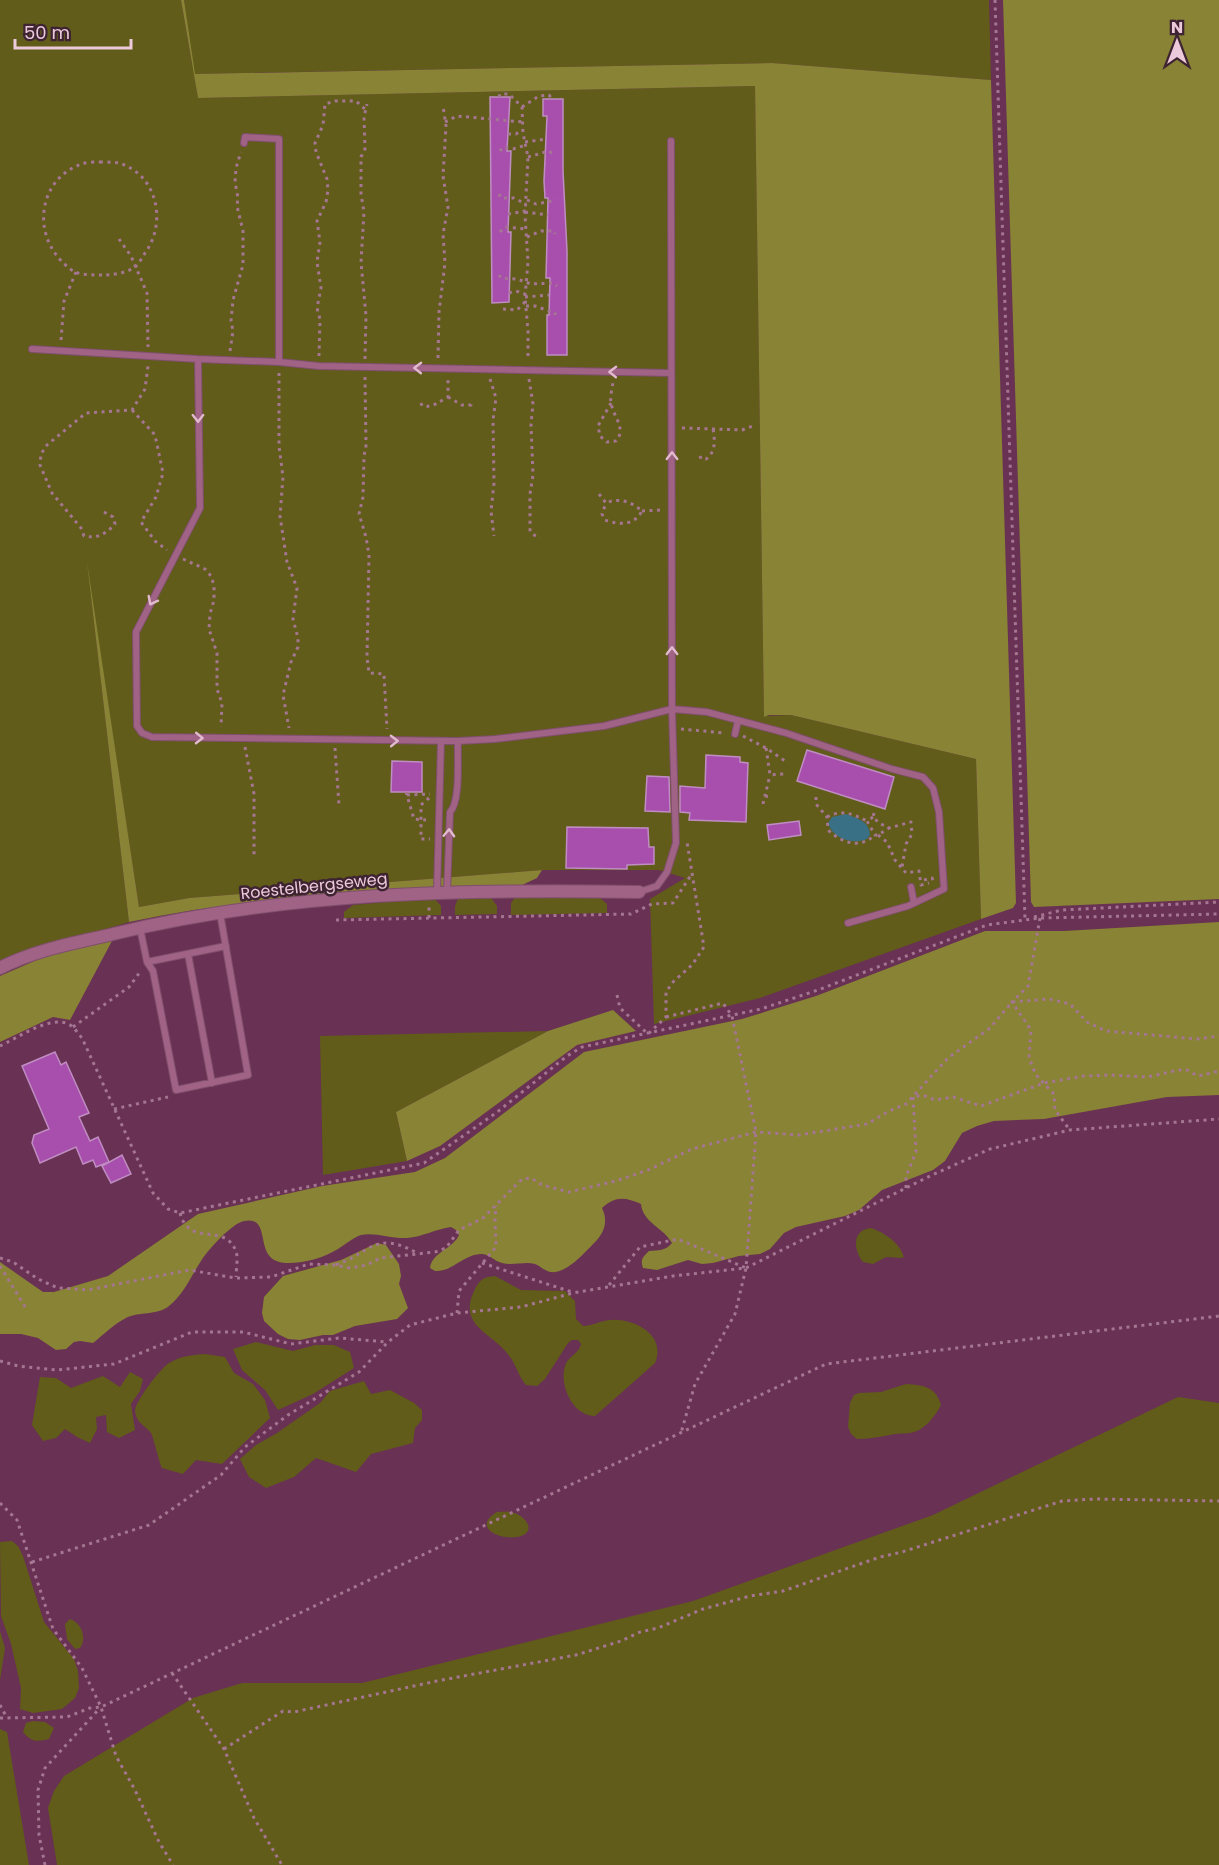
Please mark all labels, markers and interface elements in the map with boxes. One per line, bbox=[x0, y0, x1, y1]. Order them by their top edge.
scale bar bbox=[15, 12, 130, 50]
north arrow bbox=[1147, 12, 1207, 72]
text: N bbox=[1171, 16, 1183, 39]
text: 50 m bbox=[24, 20, 70, 45]
one-way arrow bbox=[414, 362, 423, 374]
one-way arrow bbox=[608, 365, 617, 378]
one-way arrow bbox=[192, 413, 204, 422]
one-way arrow bbox=[666, 451, 678, 460]
one-way arrow bbox=[148, 595, 159, 605]
one-way arrow bbox=[666, 646, 678, 655]
one-way arrow bbox=[194, 732, 203, 744]
one-way arrow bbox=[389, 735, 398, 747]
one-way arrow bbox=[443, 829, 456, 838]
street label: Roestelbergseweg bbox=[239, 867, 389, 905]

